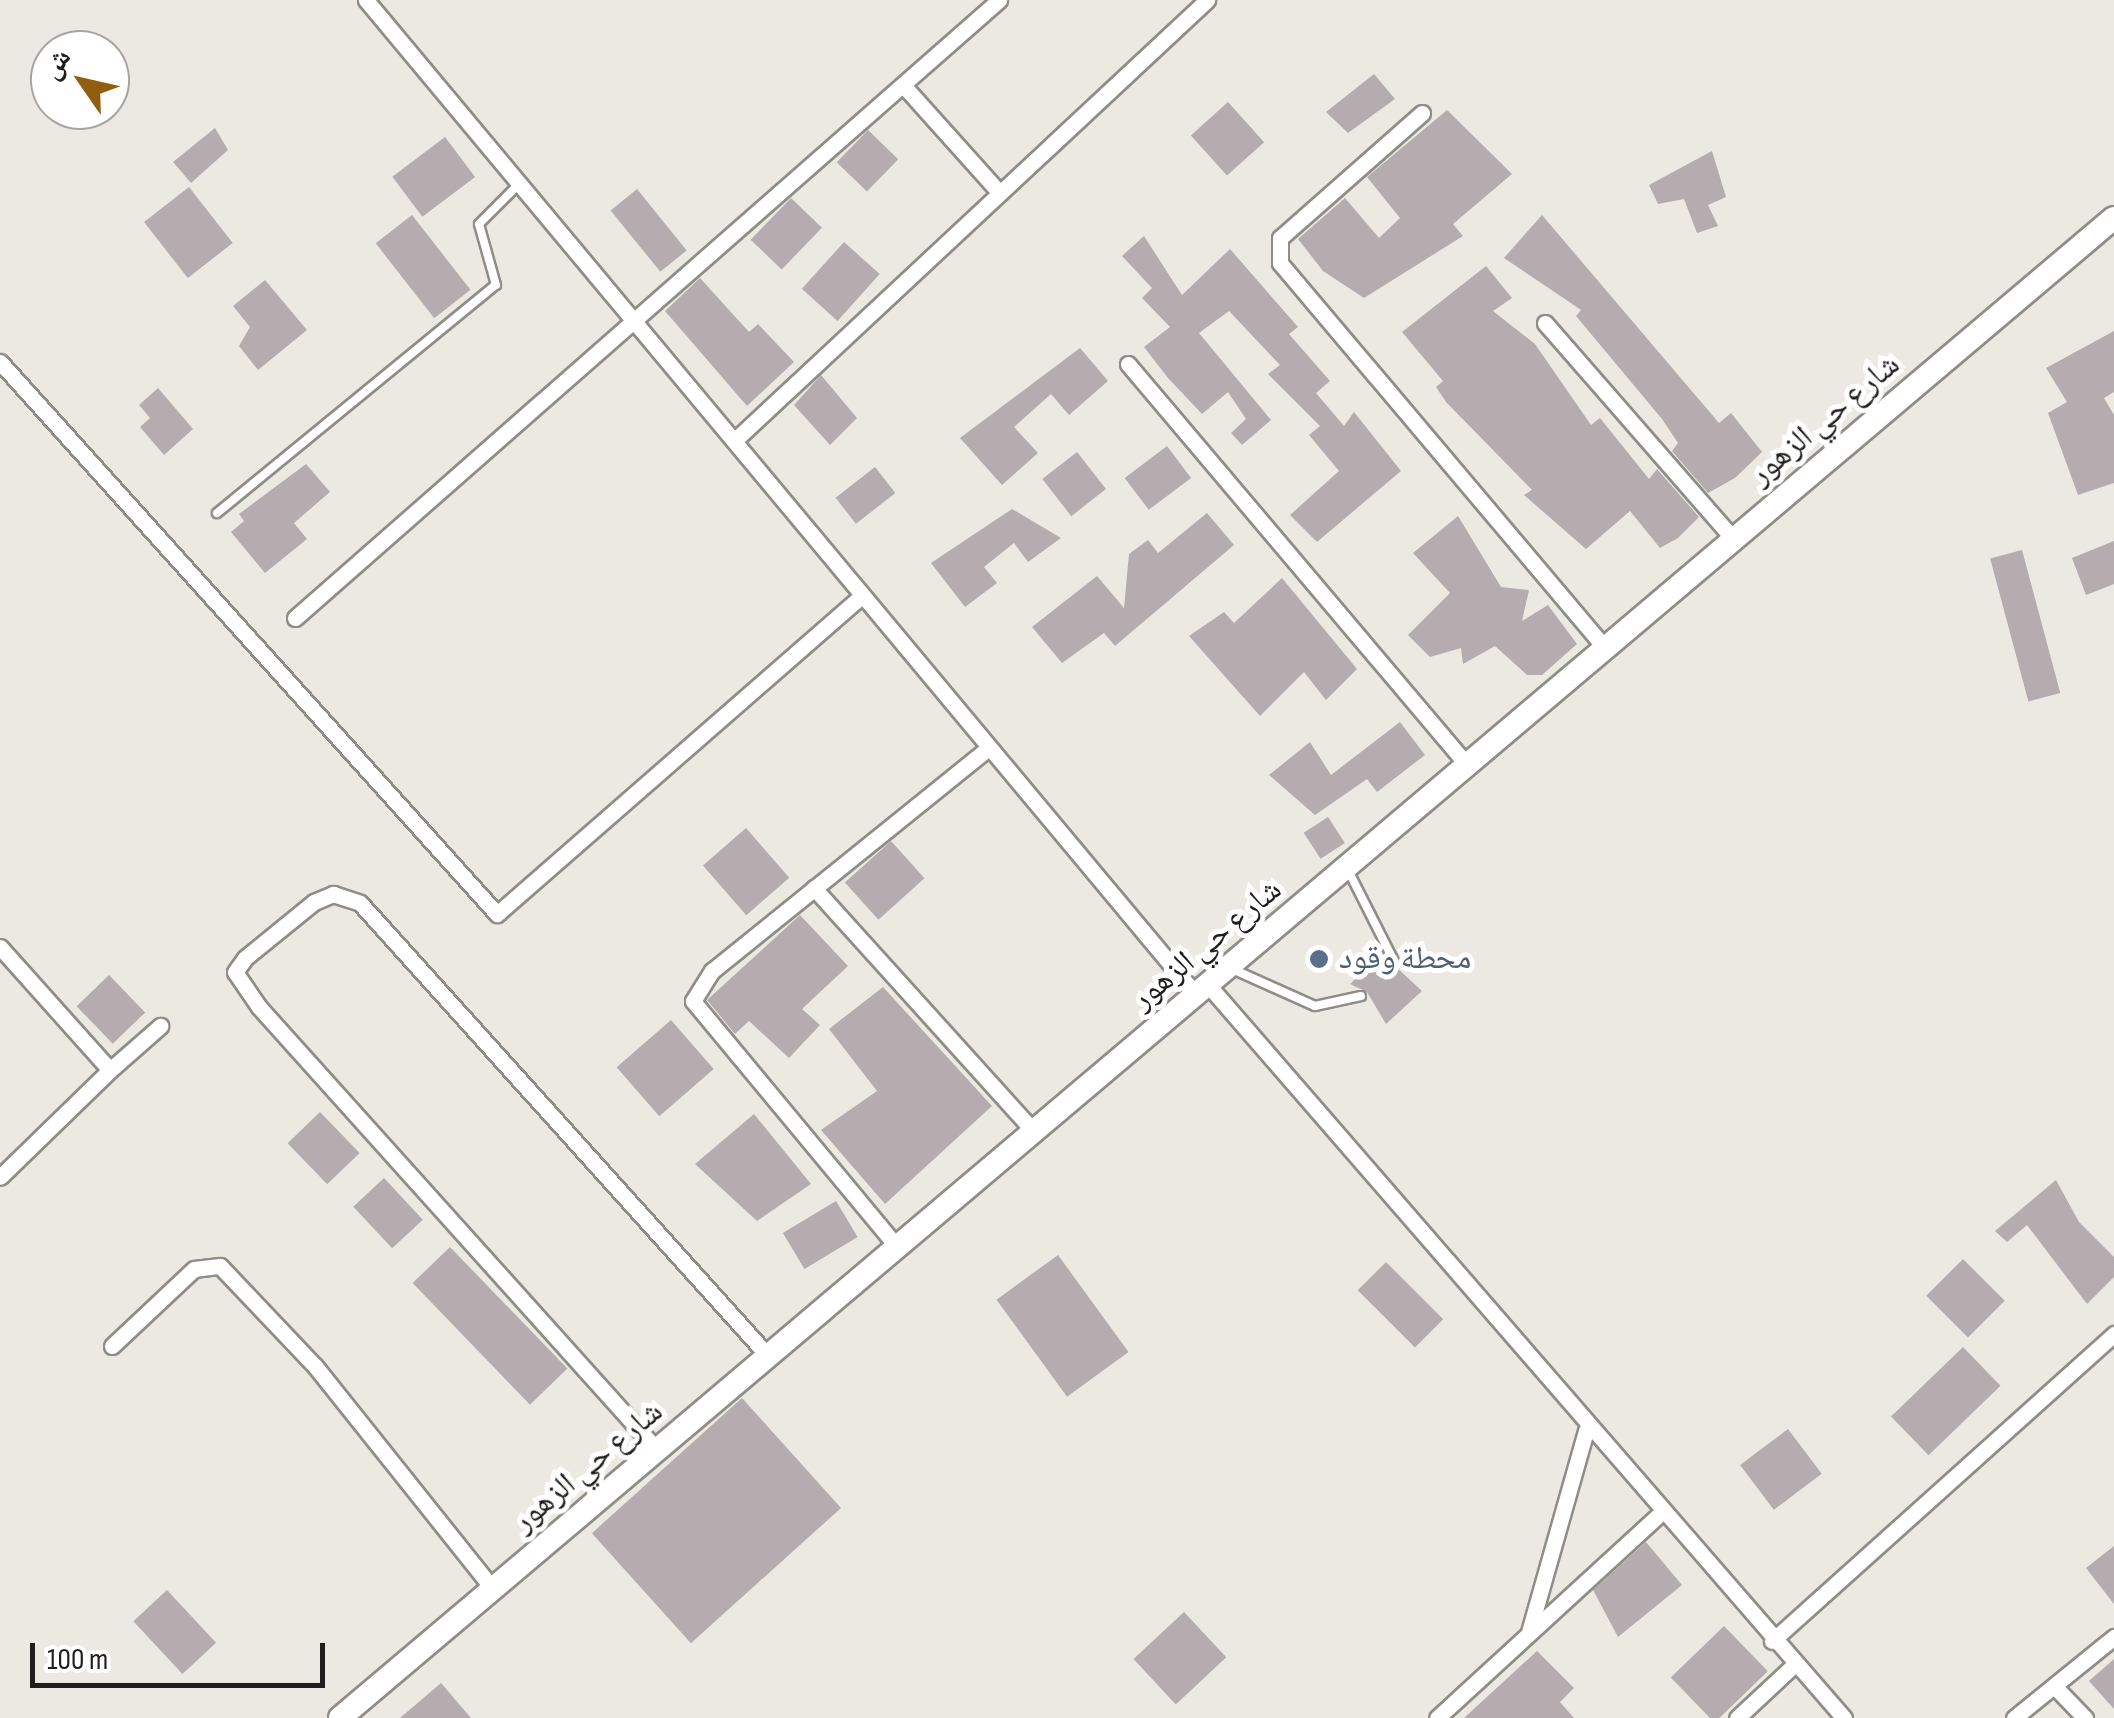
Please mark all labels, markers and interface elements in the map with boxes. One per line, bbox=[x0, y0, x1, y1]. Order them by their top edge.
north arrow bbox=[30, 30, 130, 130]
text: ش bbox=[34, 43, 78, 86]
street label: شارع حي الزهور bbox=[1742, 346, 1908, 494]
street label: شارع حي الزهور bbox=[1124, 871, 1290, 1019]
place label: محطة وقود bbox=[1339, 940, 1471, 978]
marker: محطة وقود bbox=[1308, 948, 1330, 970]
street label: شارع حي الزهور bbox=[505, 1393, 671, 1541]
scale bar bbox=[35, 1623, 330, 1685]
text: 100 m bbox=[47, 1642, 108, 1678]

